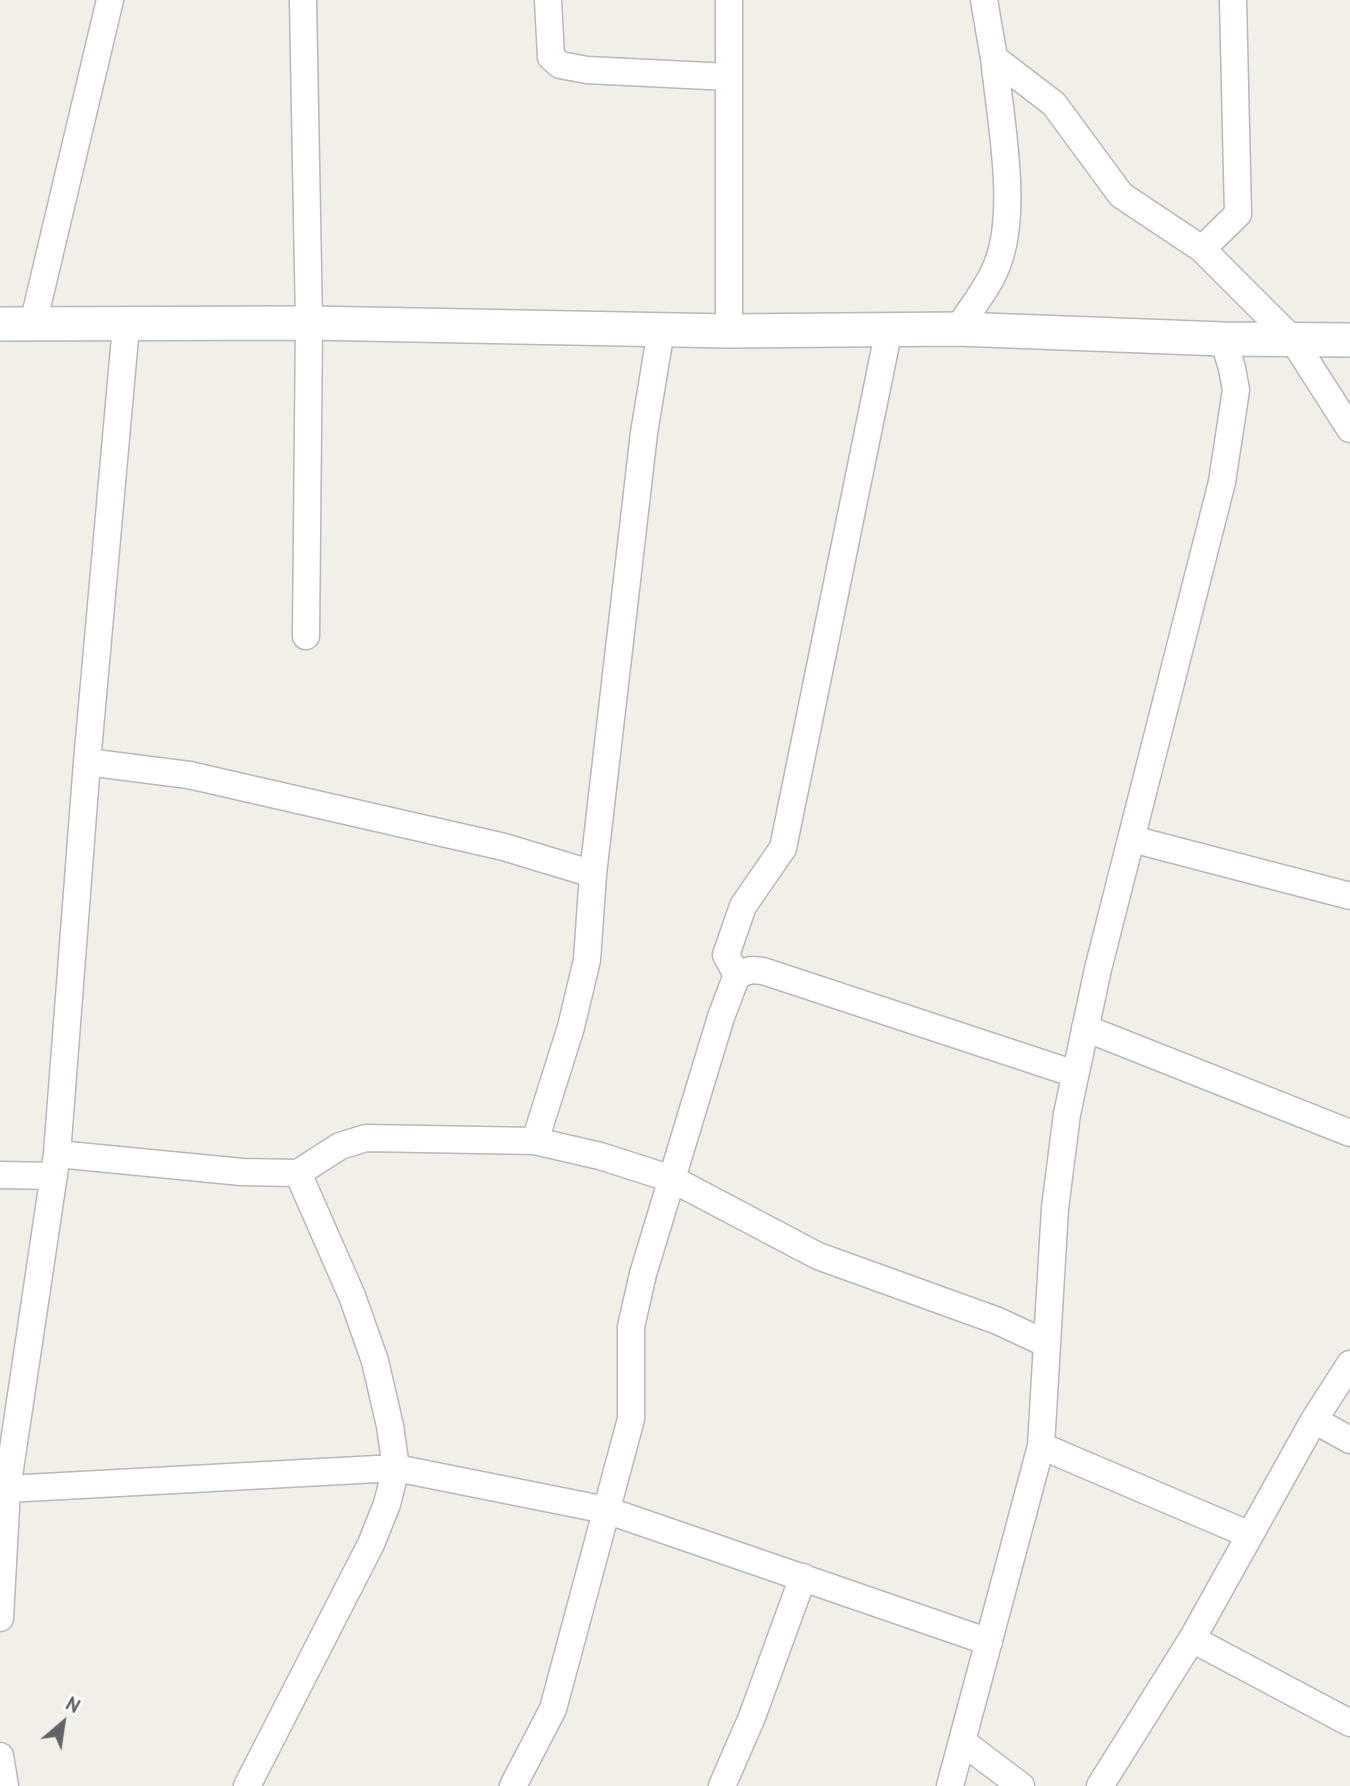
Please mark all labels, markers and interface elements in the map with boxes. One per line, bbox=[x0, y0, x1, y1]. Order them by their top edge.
north arrow bbox=[28, 1688, 98, 1758]
text: N bbox=[62, 1691, 84, 1718]

